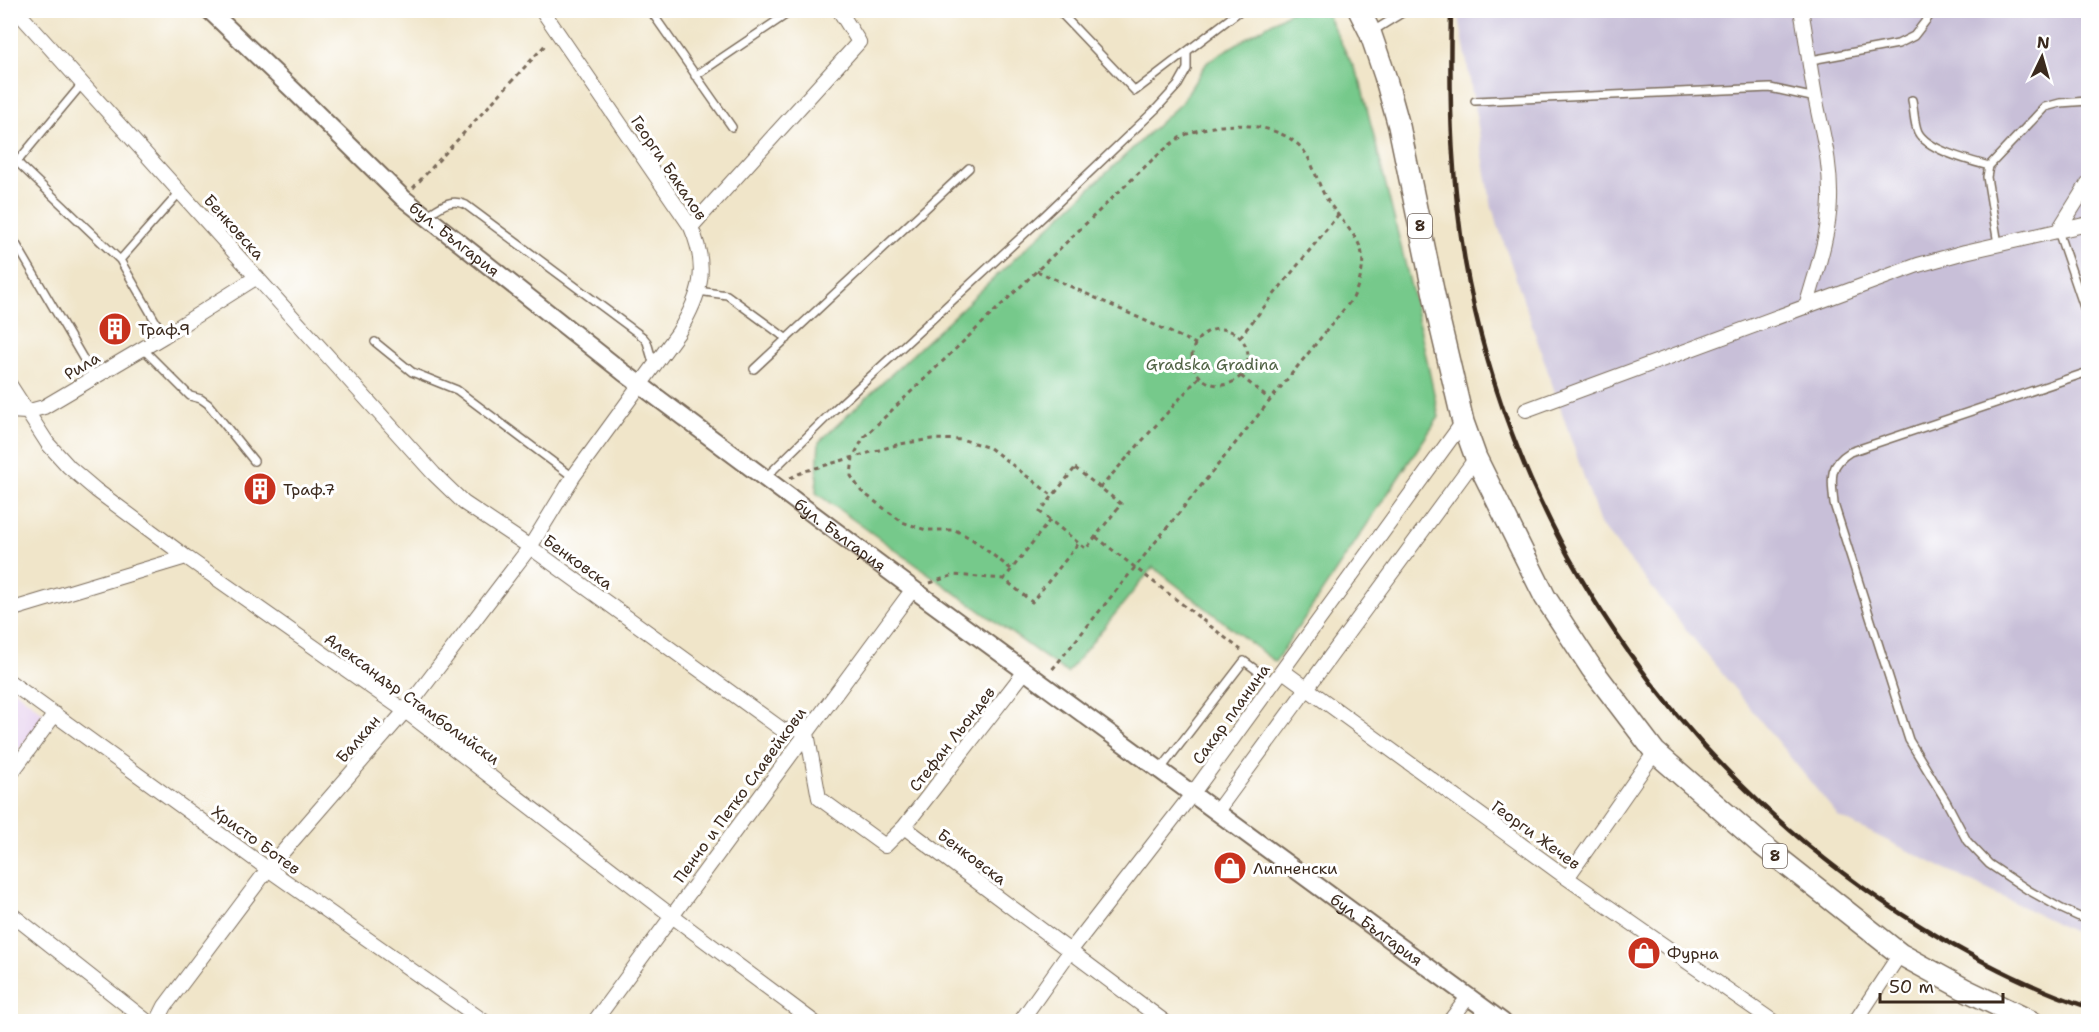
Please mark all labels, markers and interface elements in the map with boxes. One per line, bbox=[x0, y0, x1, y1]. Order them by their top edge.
north arrow bbox=[2012, 27, 2072, 87]
text: N bbox=[2036, 32, 2050, 54]
street label: Георги Бакалов bbox=[626, 112, 712, 224]
street label: Бенковска bbox=[199, 190, 269, 264]
street label: бул. България bbox=[405, 197, 504, 281]
road number: 8 bbox=[1408, 214, 1432, 238]
building icon: Траф.9 bbox=[97, 311, 133, 347]
place label: Траф.9 bbox=[138, 319, 190, 340]
street label: Рила bbox=[60, 347, 104, 385]
park label: Gradska Gradina bbox=[1146, 354, 1278, 375]
building icon: Траф.7 bbox=[242, 471, 278, 507]
place label: Траф.7 bbox=[283, 479, 335, 500]
street label: бул. България bbox=[790, 493, 891, 576]
street label: Бенковска bbox=[539, 530, 617, 594]
street label: Александър Стамболийски bbox=[320, 628, 504, 770]
street label: Сакар планина bbox=[1187, 660, 1275, 768]
street label: Стефан Льондев bbox=[904, 682, 1000, 796]
street label: Пенчо и Петко Славейкови bbox=[669, 703, 811, 887]
street label: Балкан bbox=[331, 711, 385, 767]
street label: Георги Жечев bbox=[1487, 796, 1585, 874]
street label: Христо Ботев bbox=[208, 801, 304, 879]
street label: Бенковска bbox=[933, 824, 1011, 890]
road number: 8 bbox=[1763, 844, 1787, 868]
shop icon: Липненски bbox=[1212, 850, 1248, 886]
place label: Липненски bbox=[1253, 858, 1338, 879]
street label: бул. България bbox=[1326, 888, 1427, 970]
shop icon: Фурна bbox=[1626, 935, 1662, 971]
place label: Фурна bbox=[1667, 943, 1719, 964]
scale bar bbox=[1880, 966, 2003, 1004]
text: 50 m bbox=[1889, 975, 1934, 999]

